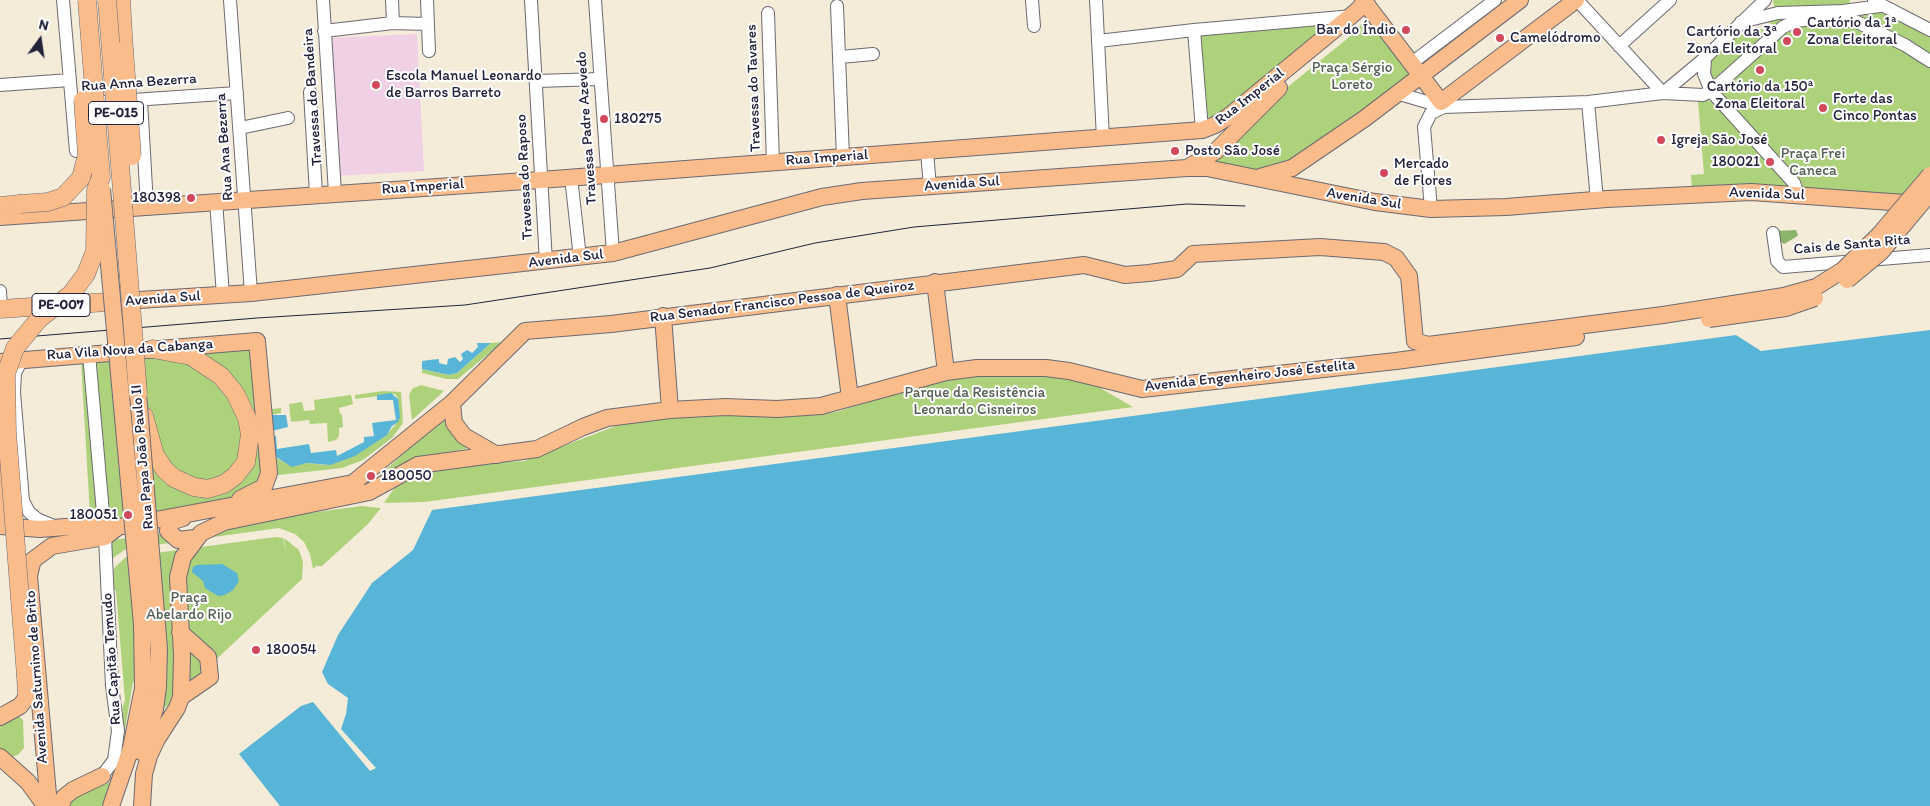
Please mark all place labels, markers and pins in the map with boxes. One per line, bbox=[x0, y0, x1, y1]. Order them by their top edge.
place label: Cartório da 1ª Zona Eleitoral bbox=[1807, 14, 1897, 49]
place label: Bar do Índio bbox=[1316, 21, 1396, 39]
place label: Cartório da 3ª Zona Eleitoral bbox=[1686, 23, 1777, 58]
marker: Bar do Índio bbox=[1400, 24, 1412, 36]
marker: Cartório da 1ª Zona Eleitoral bbox=[1791, 26, 1803, 38]
place label: Camelódromo bbox=[1510, 29, 1601, 47]
marker: Camelódromo bbox=[1494, 32, 1506, 44]
marker: Cartório da 3ª Zona Eleitoral bbox=[1781, 35, 1793, 47]
marker: Cartório da 150ª Zona Eleitoral bbox=[1754, 64, 1766, 76]
place label: Escola Manuel Leonardo de Barros Barreto bbox=[386, 67, 542, 102]
place label: Cartório da 150ª Zona Eleitoral bbox=[1707, 78, 1813, 113]
marker: Escola Manuel Leonardo de Barros Barreto bbox=[370, 79, 382, 91]
place label: Forte das Cinco Pontas bbox=[1833, 90, 1917, 125]
marker: Forte das Cinco Pontas bbox=[1817, 102, 1829, 114]
place label: 180275 bbox=[614, 110, 662, 128]
marker: 180275 bbox=[598, 113, 610, 125]
place label: Igreja São José bbox=[1671, 131, 1767, 149]
marker: Igreja São José bbox=[1655, 134, 1667, 146]
place label: Posto São José bbox=[1185, 142, 1280, 160]
marker: Posto São José bbox=[1169, 145, 1181, 157]
place label: 180021 bbox=[1711, 153, 1760, 171]
place label: Mercado de Flores bbox=[1394, 155, 1452, 190]
marker: 180021 bbox=[1764, 156, 1776, 168]
marker: Mercado de Flores bbox=[1378, 167, 1390, 179]
place label: 180398 bbox=[132, 189, 181, 207]
marker: 180398 bbox=[185, 192, 197, 204]
place label: 180050 bbox=[381, 467, 432, 485]
marker: 180050 bbox=[365, 470, 377, 482]
place label: 180051 bbox=[70, 506, 118, 524]
marker: 180051 bbox=[122, 509, 134, 521]
place label: 180054 bbox=[266, 641, 317, 659]
marker: 180054 bbox=[250, 644, 262, 656]

